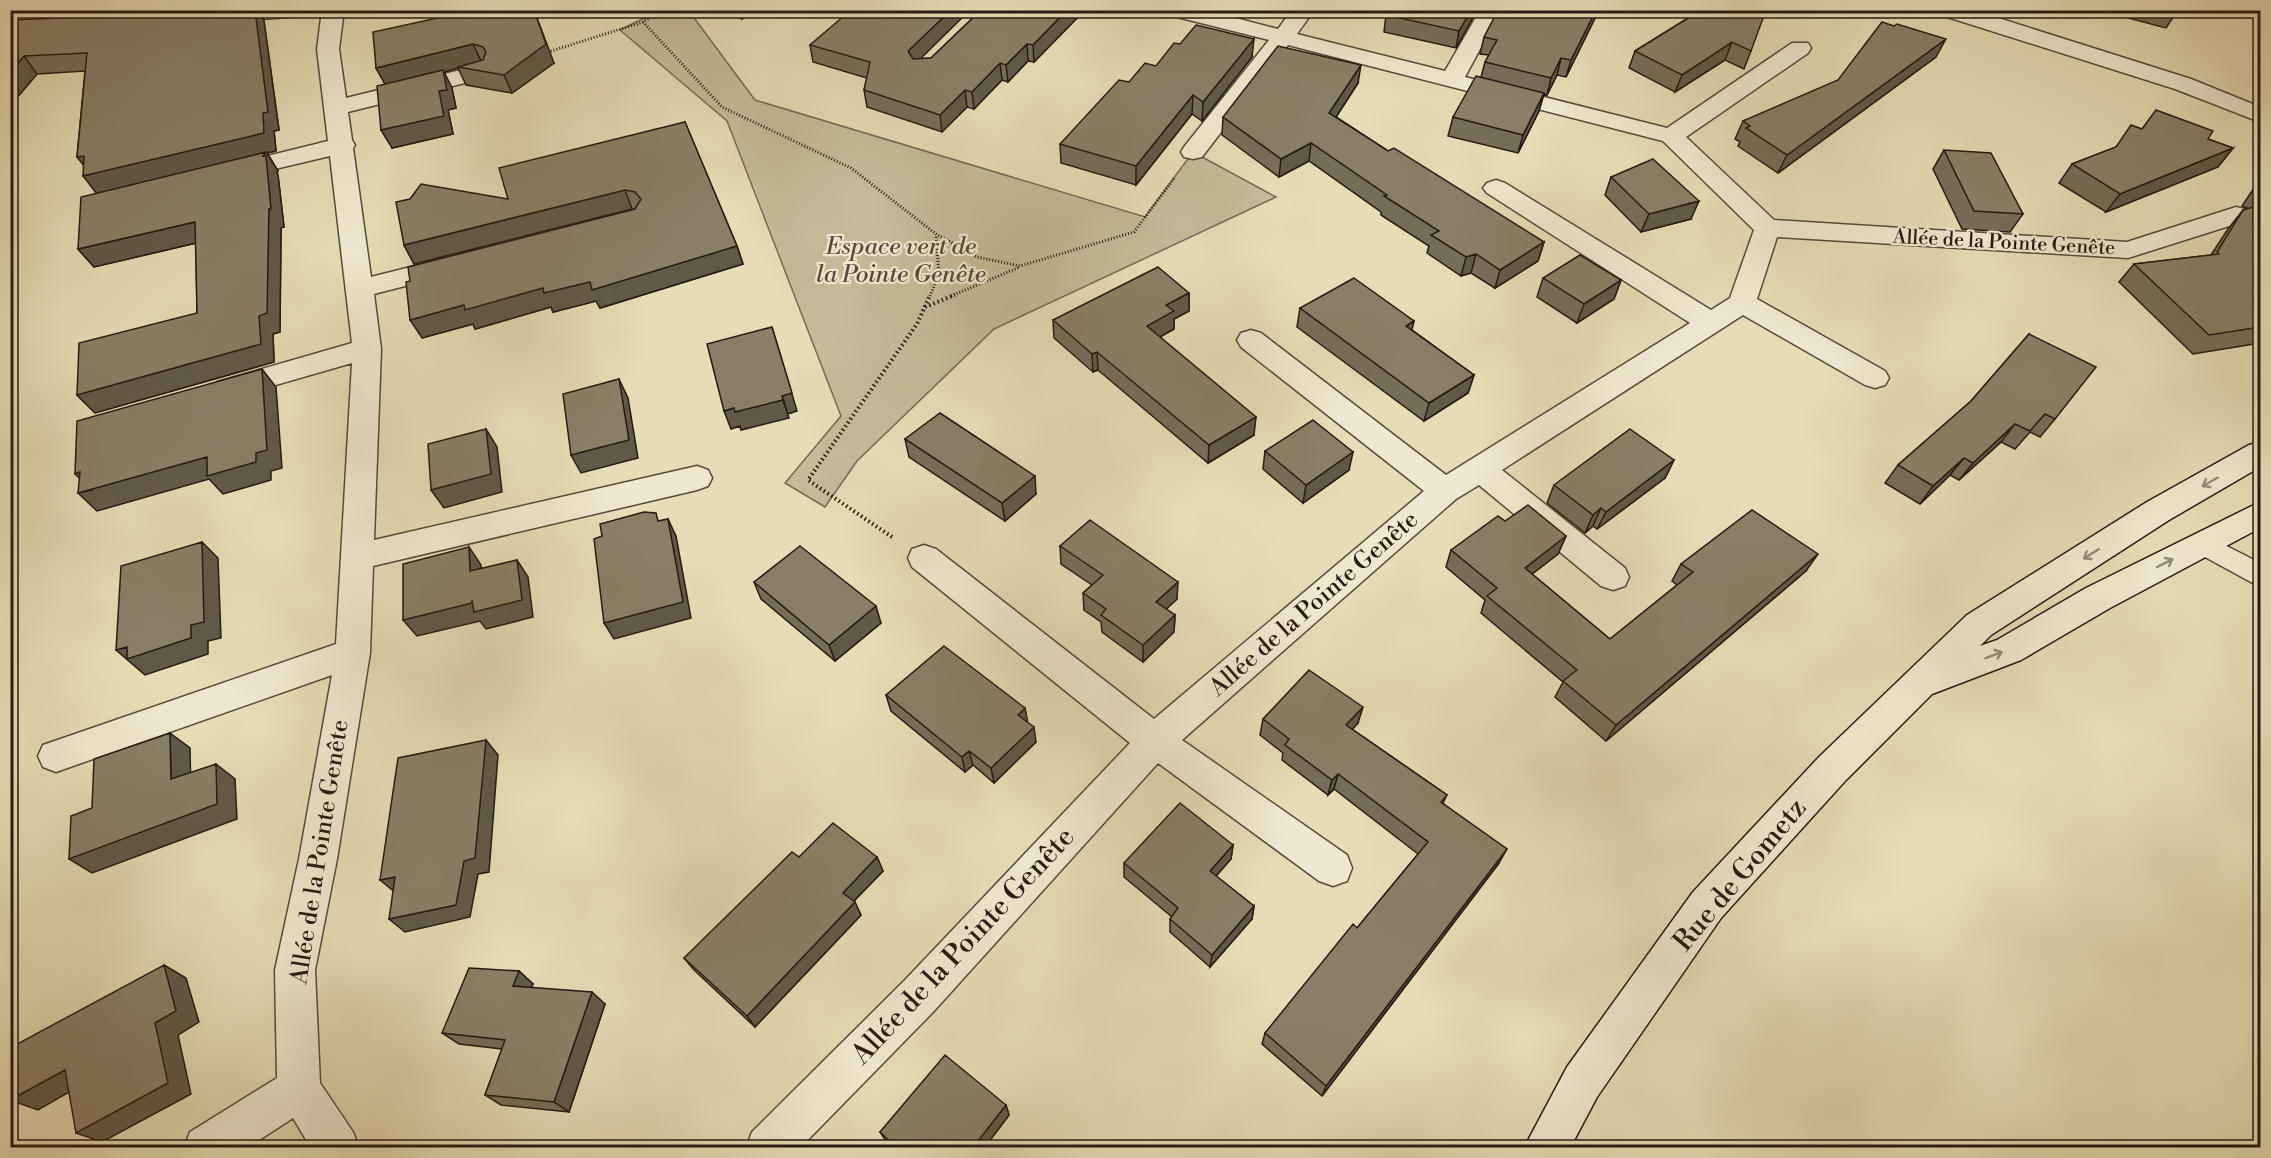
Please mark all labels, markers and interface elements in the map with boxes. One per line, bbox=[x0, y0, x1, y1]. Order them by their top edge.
street label: Allée de la Pointe Genête bbox=[1891, 225, 2116, 261]
park label: Espace vert de la Pointe Genête bbox=[816, 232, 986, 290]
one-way arrow bbox=[2202, 476, 2219, 488]
street label: Allée de la Pointe Genête bbox=[1203, 505, 1425, 704]
one-way arrow bbox=[2083, 548, 2100, 560]
one-way arrow bbox=[2156, 557, 2174, 568]
one-way arrow bbox=[1984, 649, 2003, 660]
street label: Allée de la Pointe Genête bbox=[284, 718, 356, 987]
street label: Rue de Gometz bbox=[1666, 791, 1814, 959]
street label: Allée de la Pointe Genête bbox=[843, 820, 1082, 1073]

